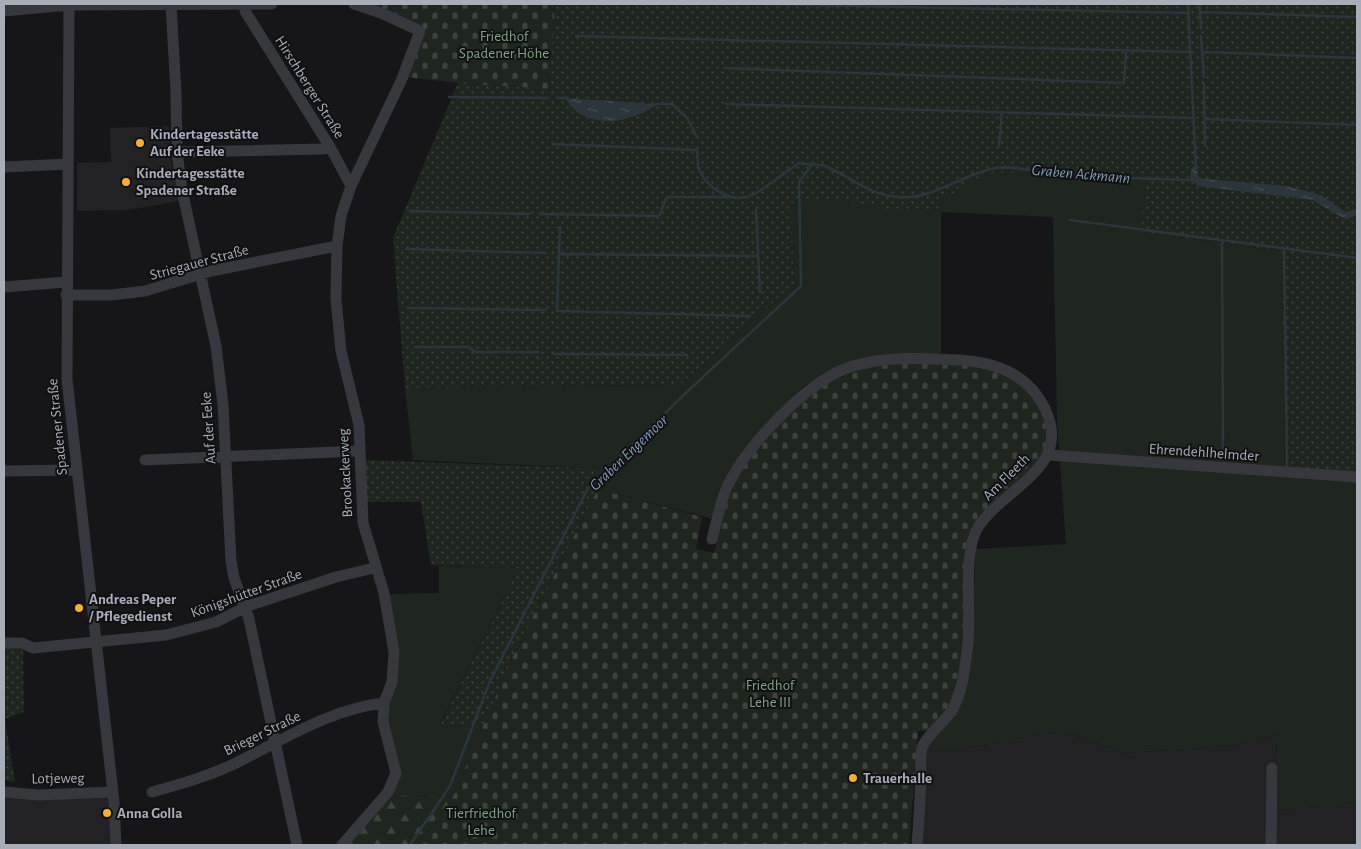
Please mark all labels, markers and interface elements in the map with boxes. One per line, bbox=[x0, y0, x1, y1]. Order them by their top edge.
park label: Friedhof Spadener Höhe bbox=[459, 29, 549, 61]
street label: Hirschberger Straße bbox=[272, 33, 347, 141]
place label: Kindertagesstätte Auf der Eeke bbox=[150, 127, 259, 159]
marker: Kindertagesstätte Auf der Eeke bbox=[134, 137, 146, 149]
water label: Graben Ackmann bbox=[1031, 162, 1131, 186]
place label: Kindertagesstätte Spadener Straße bbox=[136, 166, 245, 198]
marker: Kindertagesstätte Spadener Straße bbox=[120, 176, 132, 188]
street label: Striegauer Straße bbox=[148, 242, 250, 283]
street label: Spadener Straße bbox=[45, 378, 70, 476]
street label: Auf der Eeke bbox=[198, 391, 218, 464]
water label: Graben Engemoor bbox=[587, 411, 671, 494]
street label: Brookackerweg bbox=[336, 427, 355, 518]
street label: Ehrendehlhelmder bbox=[1148, 441, 1260, 464]
street label: Am Fleeth bbox=[980, 451, 1033, 504]
street label: Königshütter Straße bbox=[189, 566, 304, 621]
place label: Andreas Peper / Pflegedienst bbox=[88, 592, 177, 624]
marker: Andreas Peper / Pflegedienst bbox=[73, 602, 85, 614]
park label: Friedhof Lehe III bbox=[746, 678, 796, 710]
street label: Brieger Straße bbox=[221, 708, 303, 758]
street label: Lotjeweg bbox=[31, 771, 85, 786]
place label: Trauerhalle bbox=[863, 771, 932, 786]
marker: Trauerhalle bbox=[847, 772, 859, 784]
place label: Anna Golla bbox=[117, 806, 182, 821]
park label: Tierfriedhof Lehe bbox=[446, 806, 517, 838]
marker: Anna Golla bbox=[101, 807, 113, 819]

